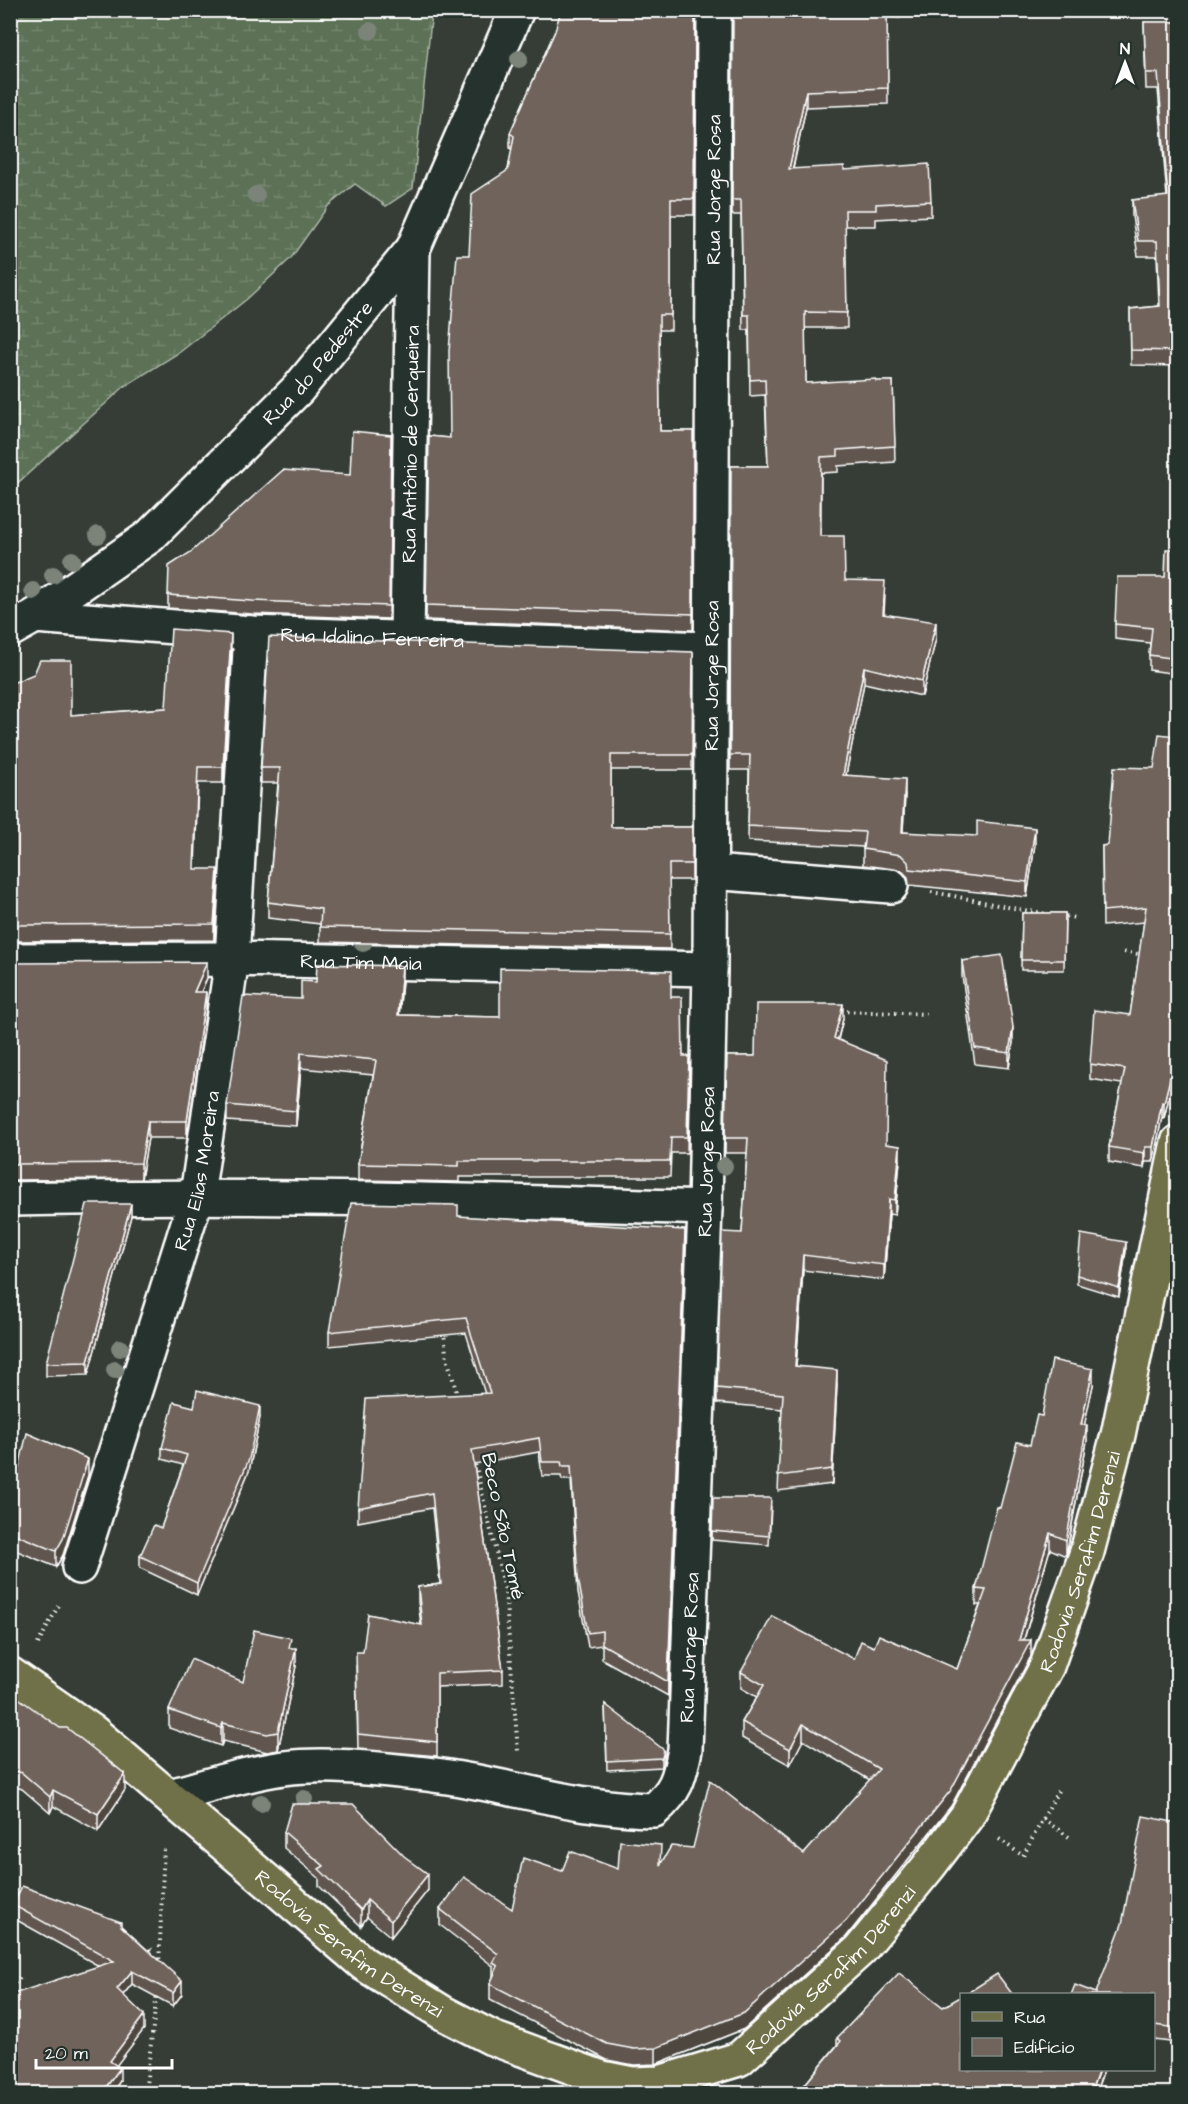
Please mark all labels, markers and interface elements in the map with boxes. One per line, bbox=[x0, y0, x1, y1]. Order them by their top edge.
north arrow bbox=[1095, 33, 1155, 93]
text: N bbox=[1120, 38, 1130, 60]
street label: Rua Jorge Rosa bbox=[700, 115, 729, 265]
street label: Rua do Pedestre bbox=[256, 295, 380, 432]
street label: Rua Antônio de Cerqueira bbox=[395, 325, 427, 563]
street label: Rua Jorge Rosa bbox=[698, 601, 727, 751]
street label: Rua Idalino Ferreira bbox=[280, 621, 464, 655]
street label: Rua Tim Maia bbox=[300, 947, 422, 978]
street label: Rua Jorge Rosa bbox=[691, 1086, 723, 1238]
street label: Rua Elias Moreira bbox=[167, 1089, 227, 1255]
street label: Rodovia Serafim Derenzi bbox=[1033, 1448, 1128, 1676]
street label: Beco São Tomé bbox=[474, 1450, 532, 1602]
street label: Rua Jorge Rosa bbox=[673, 1572, 707, 1723]
street label: Rodovia Serafim Derenzi bbox=[248, 1864, 448, 2025]
street label: Rodovia Serafim Derenzi bbox=[740, 1880, 923, 2062]
legend bbox=[960, 1993, 1155, 2071]
text: Rua bbox=[1014, 2005, 1045, 2030]
scale bar bbox=[36, 2032, 172, 2070]
text: Edifício bbox=[1014, 2035, 1074, 2060]
text: 20 m bbox=[45, 2041, 88, 2066]

